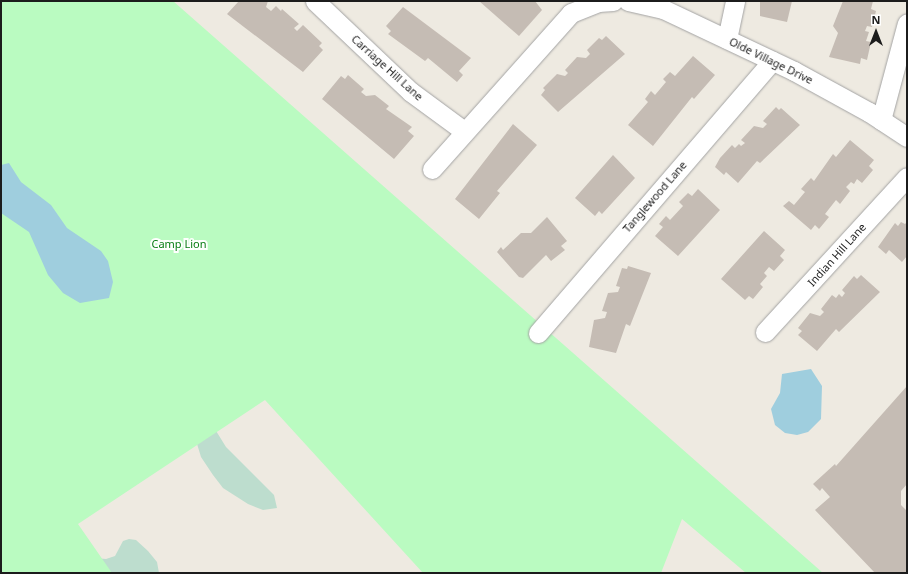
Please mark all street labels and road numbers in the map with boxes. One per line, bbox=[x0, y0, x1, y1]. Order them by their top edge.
street label: Carriage Hill Lane bbox=[349, 32, 425, 104]
street label: Olde Village Drive bbox=[727, 35, 815, 87]
street label: Tanglewood Lane bbox=[620, 159, 690, 235]
street label: Indian Hill Lane bbox=[805, 221, 869, 289]

